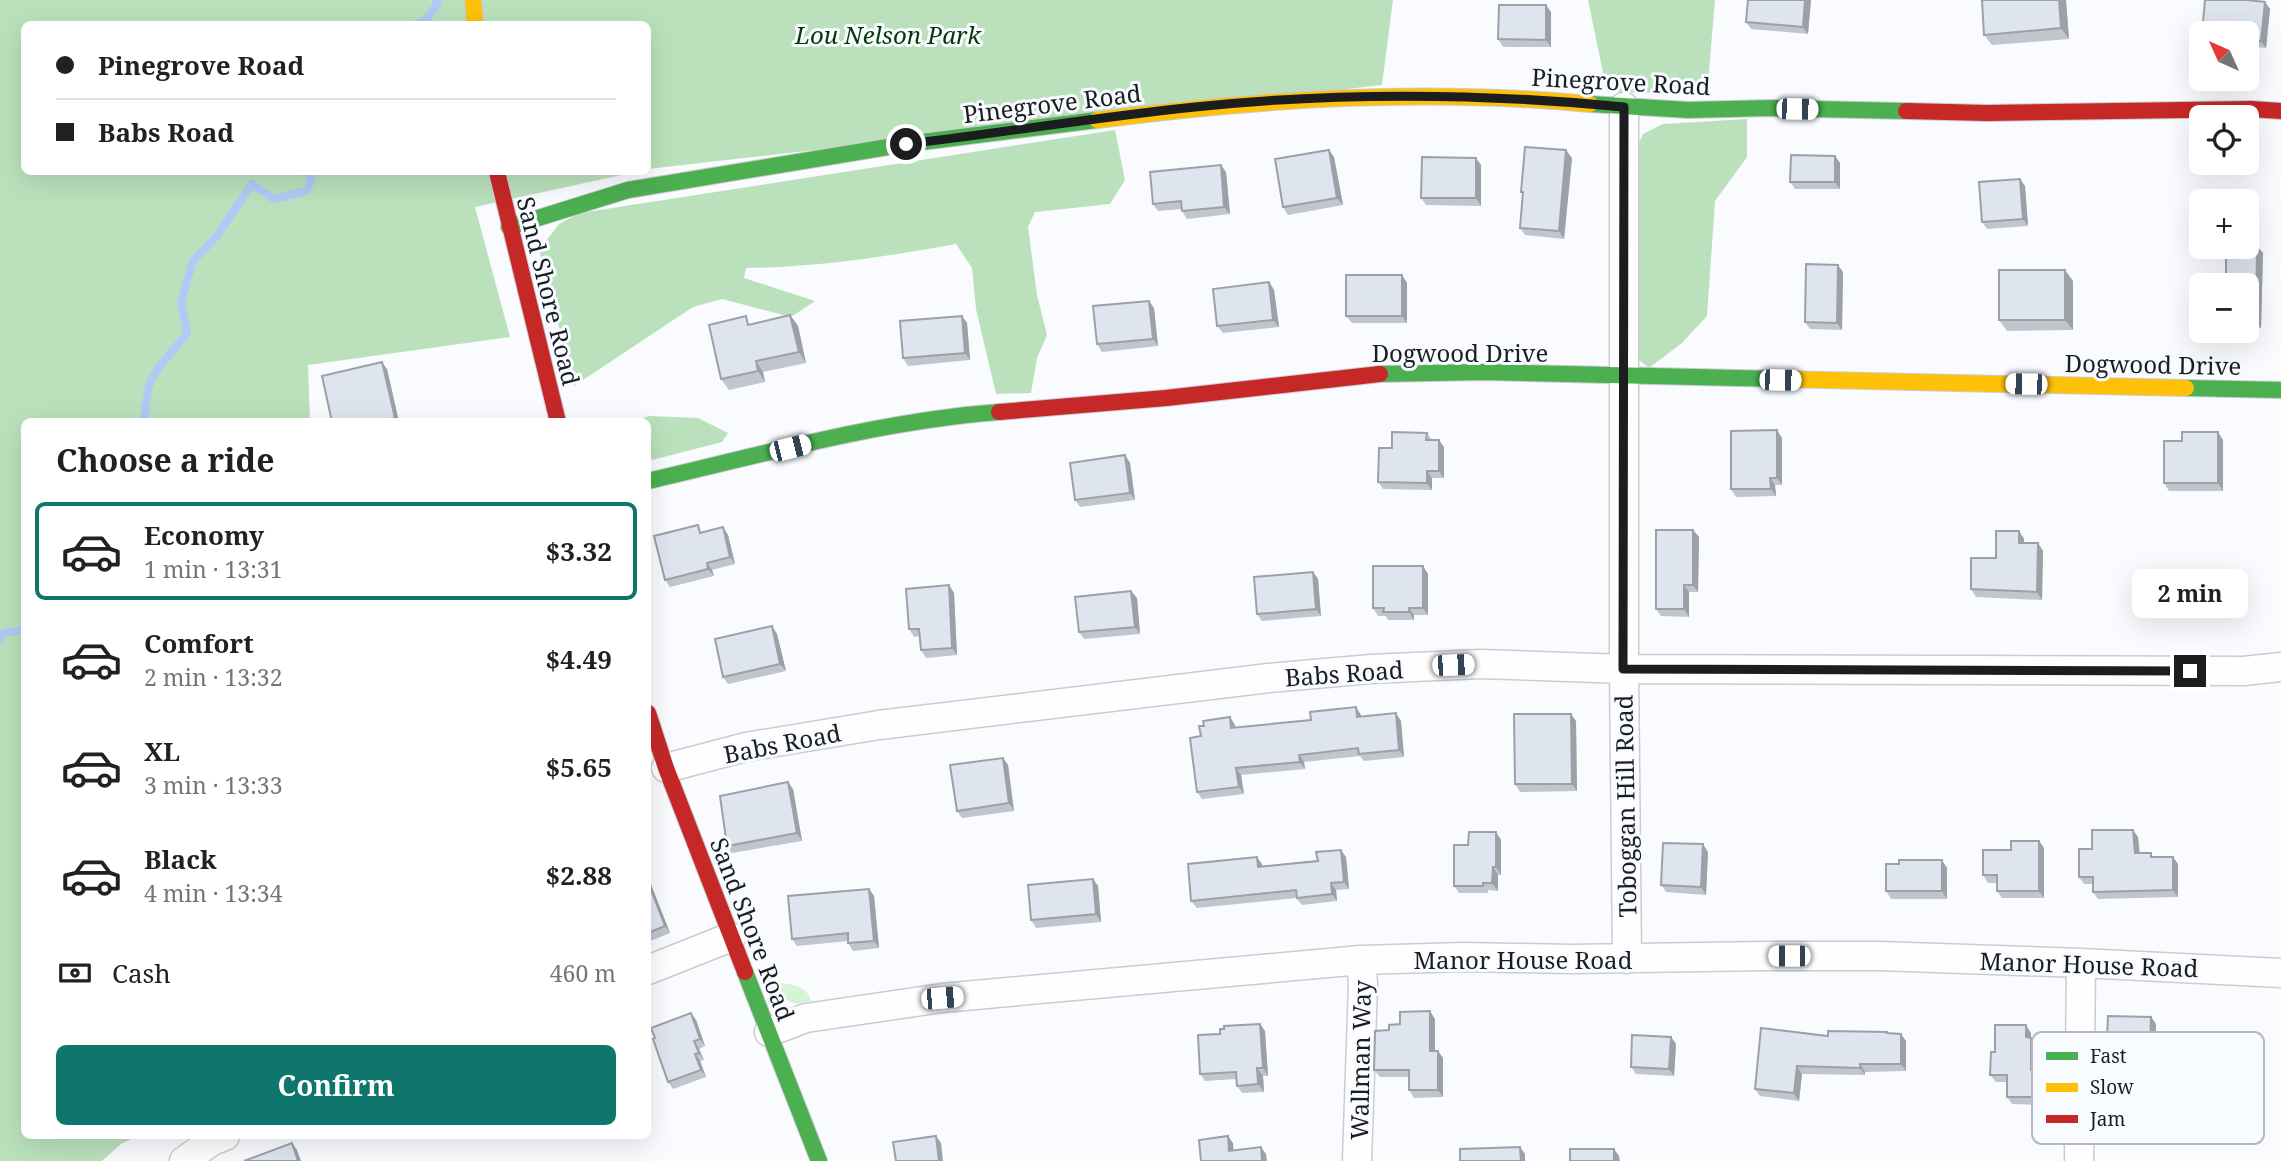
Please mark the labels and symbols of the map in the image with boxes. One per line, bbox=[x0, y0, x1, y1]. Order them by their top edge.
park label: Lou Nelson Park bbox=[794, 18, 982, 51]
north arrow bbox=[2189, 21, 2259, 91]
street label: Pinegrove Road bbox=[1531, 60, 1712, 102]
street label: Pinegrove Road bbox=[961, 76, 1143, 130]
car bbox=[1776, 98, 1819, 120]
route start bbox=[890, 128, 922, 160]
street label: Sand Shore Road bbox=[510, 193, 588, 389]
street label: Dogwood Drive bbox=[1372, 336, 1548, 369]
street label: Dogwood Drive bbox=[2064, 346, 2242, 382]
car bbox=[1759, 369, 1802, 391]
car bbox=[2005, 373, 2048, 395]
car bbox=[768, 433, 813, 463]
callout: 2 min bbox=[2132, 570, 2248, 618]
street label: Babs Road bbox=[1284, 652, 1405, 694]
car bbox=[1432, 654, 1475, 676]
route end bbox=[2174, 655, 2206, 687]
street label: Toboggan Hill Road bbox=[1607, 694, 1643, 918]
street label: Babs Road bbox=[721, 715, 844, 771]
street label: Sand Shore Road bbox=[703, 833, 803, 1025]
street label: Manor House Road bbox=[1414, 943, 1633, 976]
street label: Manor House Road bbox=[1979, 944, 2199, 984]
car bbox=[1769, 946, 1811, 967]
street label: Wallman Way bbox=[1342, 979, 1378, 1140]
car bbox=[921, 986, 964, 1010]
legend bbox=[2032, 1032, 2264, 1144]
text: Fast bbox=[2090, 1043, 2127, 1069]
text: Slow bbox=[2090, 1074, 2134, 1100]
text: Jam bbox=[2089, 1106, 2125, 1132]

